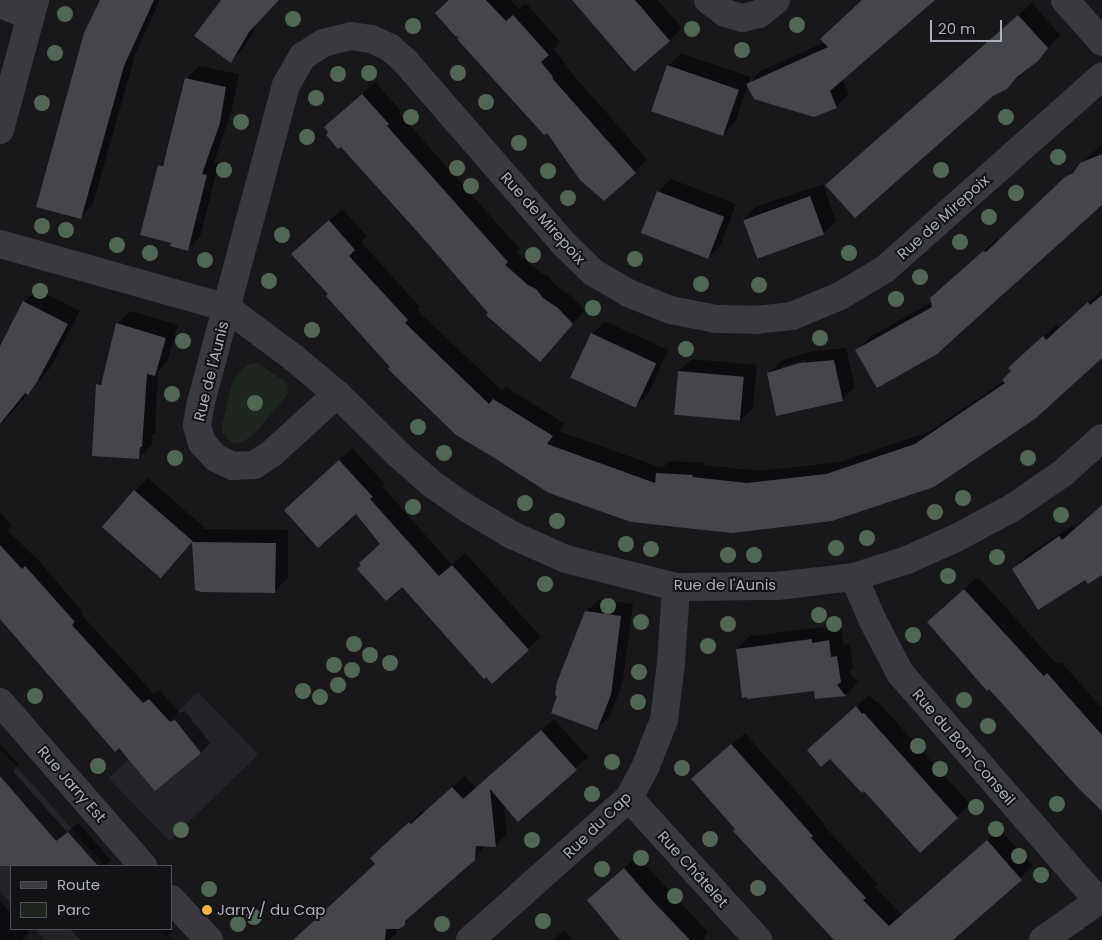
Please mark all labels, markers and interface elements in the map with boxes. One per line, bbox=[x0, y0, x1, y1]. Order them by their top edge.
scale bar bbox=[932, 10, 1004, 42]
text: 20 m bbox=[938, 18, 976, 39]
street label: Rue de Mirepoix bbox=[497, 168, 589, 268]
street label: Rue de Mirepoix bbox=[893, 171, 993, 263]
street label: Rue de l'Aunis bbox=[190, 319, 232, 423]
street label: Rue de l'Aunis bbox=[674, 576, 776, 594]
street label: Rue du Bon-Conseil bbox=[909, 685, 1019, 809]
street label: Rue Jarry Est bbox=[34, 742, 110, 826]
street label: Rue du Cap bbox=[559, 788, 635, 862]
street label: Rue Châtelet bbox=[654, 827, 732, 911]
legend bbox=[10, 865, 172, 930]
text: Route bbox=[57, 874, 100, 895]
text: Parc bbox=[57, 899, 91, 920]
place label: Jarry / du Cap bbox=[217, 901, 325, 919]
marker: Jarry / du Cap bbox=[201, 904, 213, 916]

